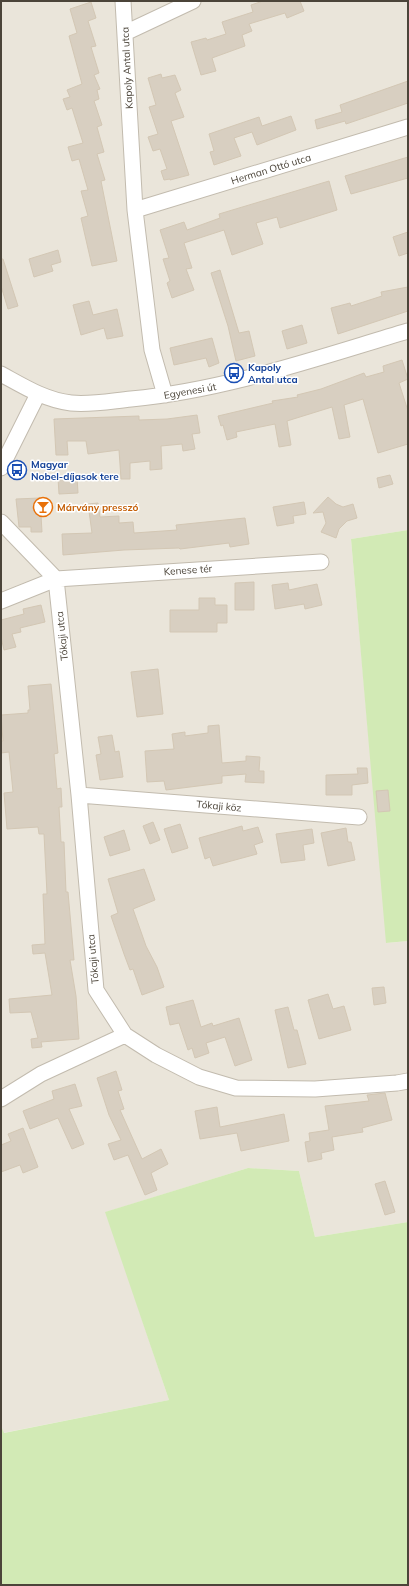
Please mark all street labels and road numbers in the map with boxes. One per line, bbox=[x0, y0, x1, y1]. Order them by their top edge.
street label: Kapoly Antal utca bbox=[118, 27, 136, 109]
street label: Herman Ottó utca bbox=[229, 151, 313, 187]
street label: Egyenesi út bbox=[163, 380, 218, 402]
street label: Kenese tér bbox=[163, 562, 213, 578]
street label: Tókaji utca bbox=[53, 611, 71, 661]
street label: Tókaji köz bbox=[196, 798, 242, 814]
street label: Tókaji utca bbox=[84, 934, 102, 984]

